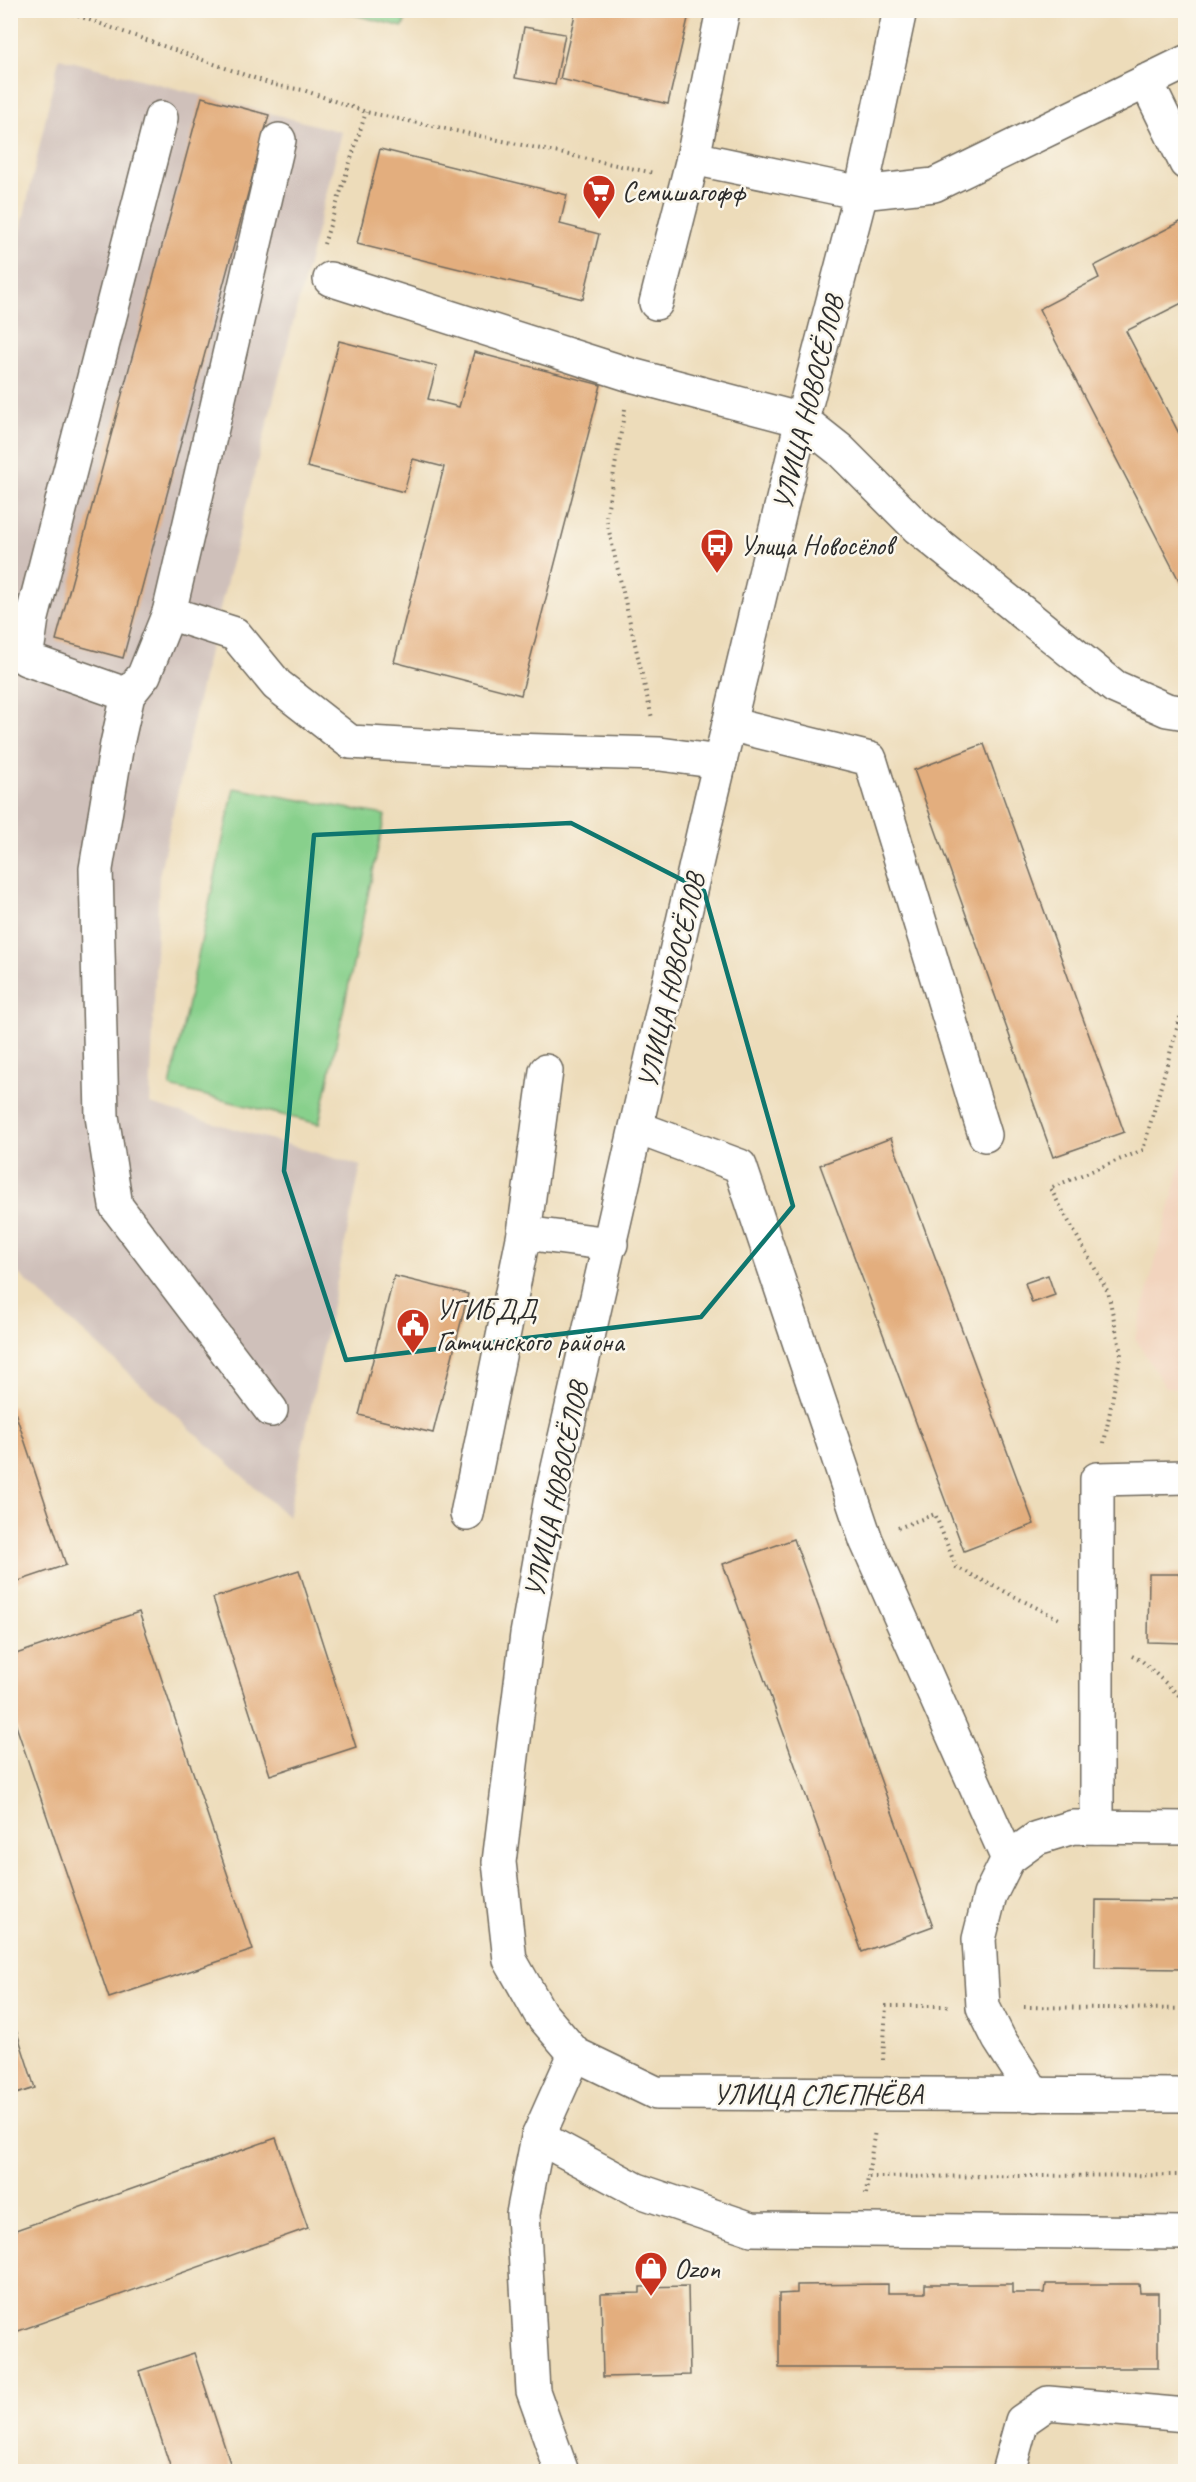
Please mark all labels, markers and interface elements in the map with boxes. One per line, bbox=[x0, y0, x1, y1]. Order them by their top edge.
supermarket icon: Семишагофф bbox=[581, 173, 617, 220]
place label: Семишагофф bbox=[622, 174, 747, 209]
street label: УЛИЦА НОВОСЁЛОВ bbox=[765, 289, 852, 513]
bus stop icon: Улица Новосёлов bbox=[699, 527, 735, 574]
place label: Улица Новосёлов bbox=[740, 528, 898, 563]
street label: УЛИЦА НОВОСЁЛОВ bbox=[629, 867, 713, 1091]
place label: УГИБДД Гатчинского района bbox=[436, 1292, 625, 1359]
public building icon: УГИБДД Гатчинского района bbox=[395, 1307, 431, 1354]
street label: УЛИЦА НОВОСЁЛОВ bbox=[516, 1376, 597, 1600]
street label: УЛИЦА СЛЕПНЁВА bbox=[713, 2077, 925, 2112]
shop icon: Ozon bbox=[633, 2250, 669, 2297]
place label: Ozon bbox=[674, 2251, 720, 2286]

